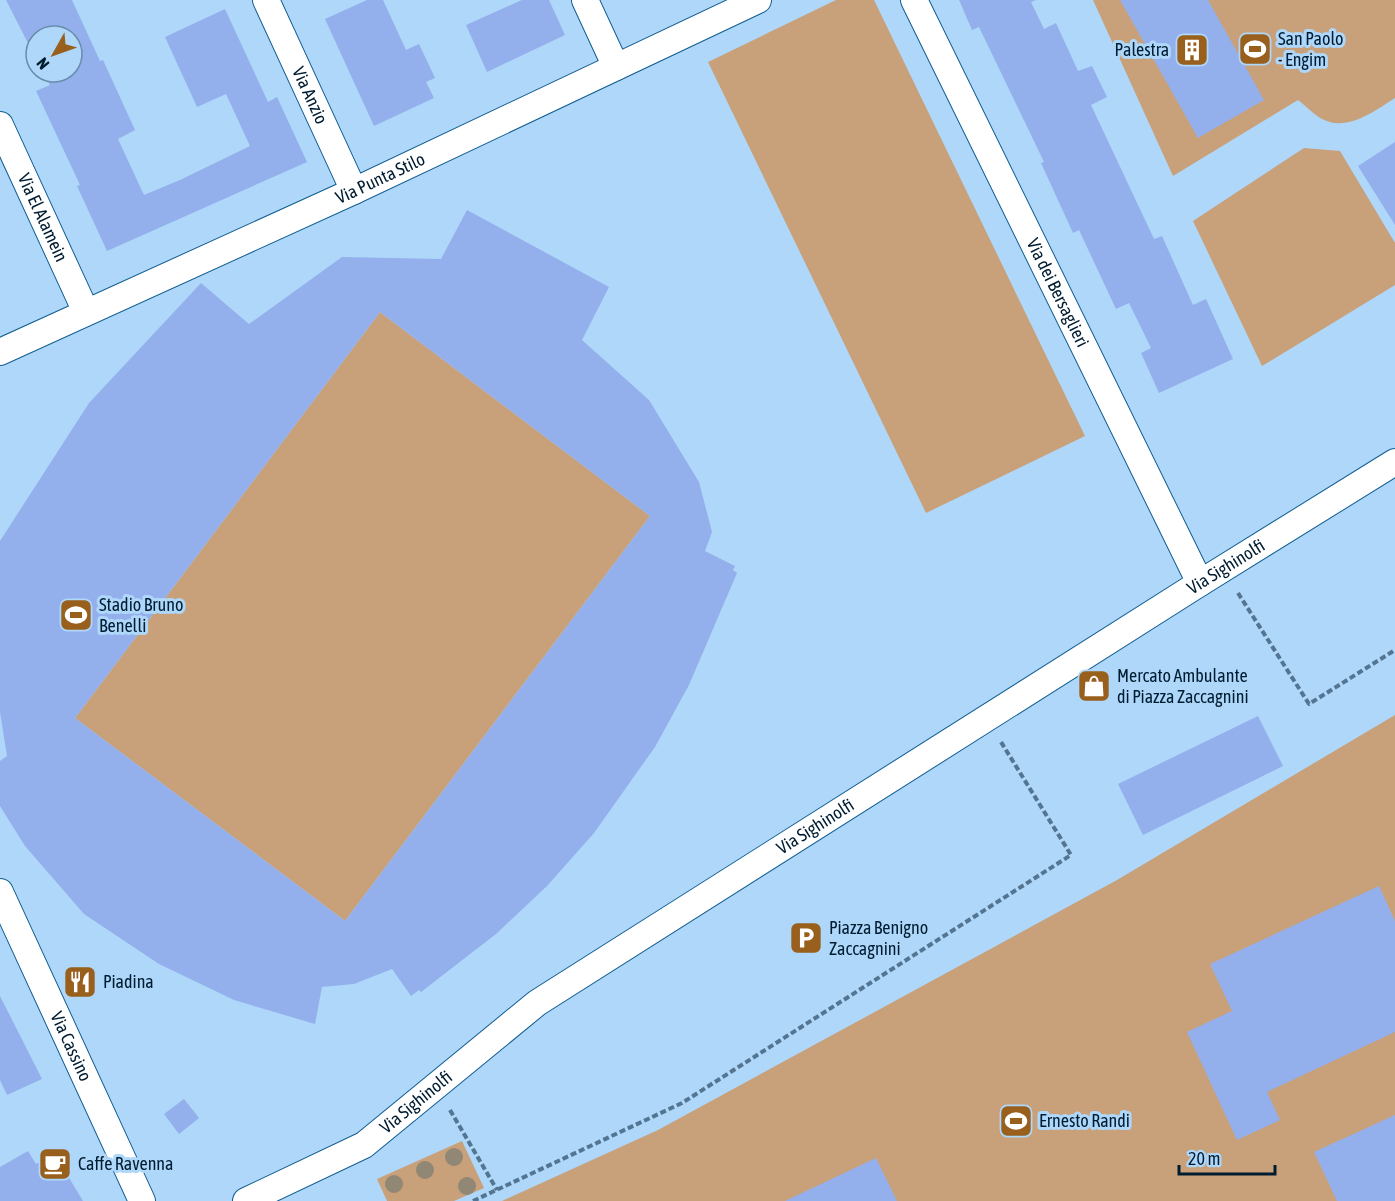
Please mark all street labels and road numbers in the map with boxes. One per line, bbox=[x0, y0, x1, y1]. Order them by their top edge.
street label: Via Anzio bbox=[288, 63, 333, 127]
street label: Via Punta Stilo bbox=[332, 148, 428, 208]
street label: Via El Alamein bbox=[14, 170, 72, 265]
street label: Via dei Bersaglieri bbox=[1023, 235, 1093, 350]
street label: Via Sighinolfi bbox=[1183, 534, 1268, 598]
street label: Via Sighinolfi bbox=[773, 794, 858, 858]
street label: Via Cassino bbox=[46, 1008, 97, 1084]
street label: Via Sighinolfi bbox=[375, 1066, 456, 1138]

